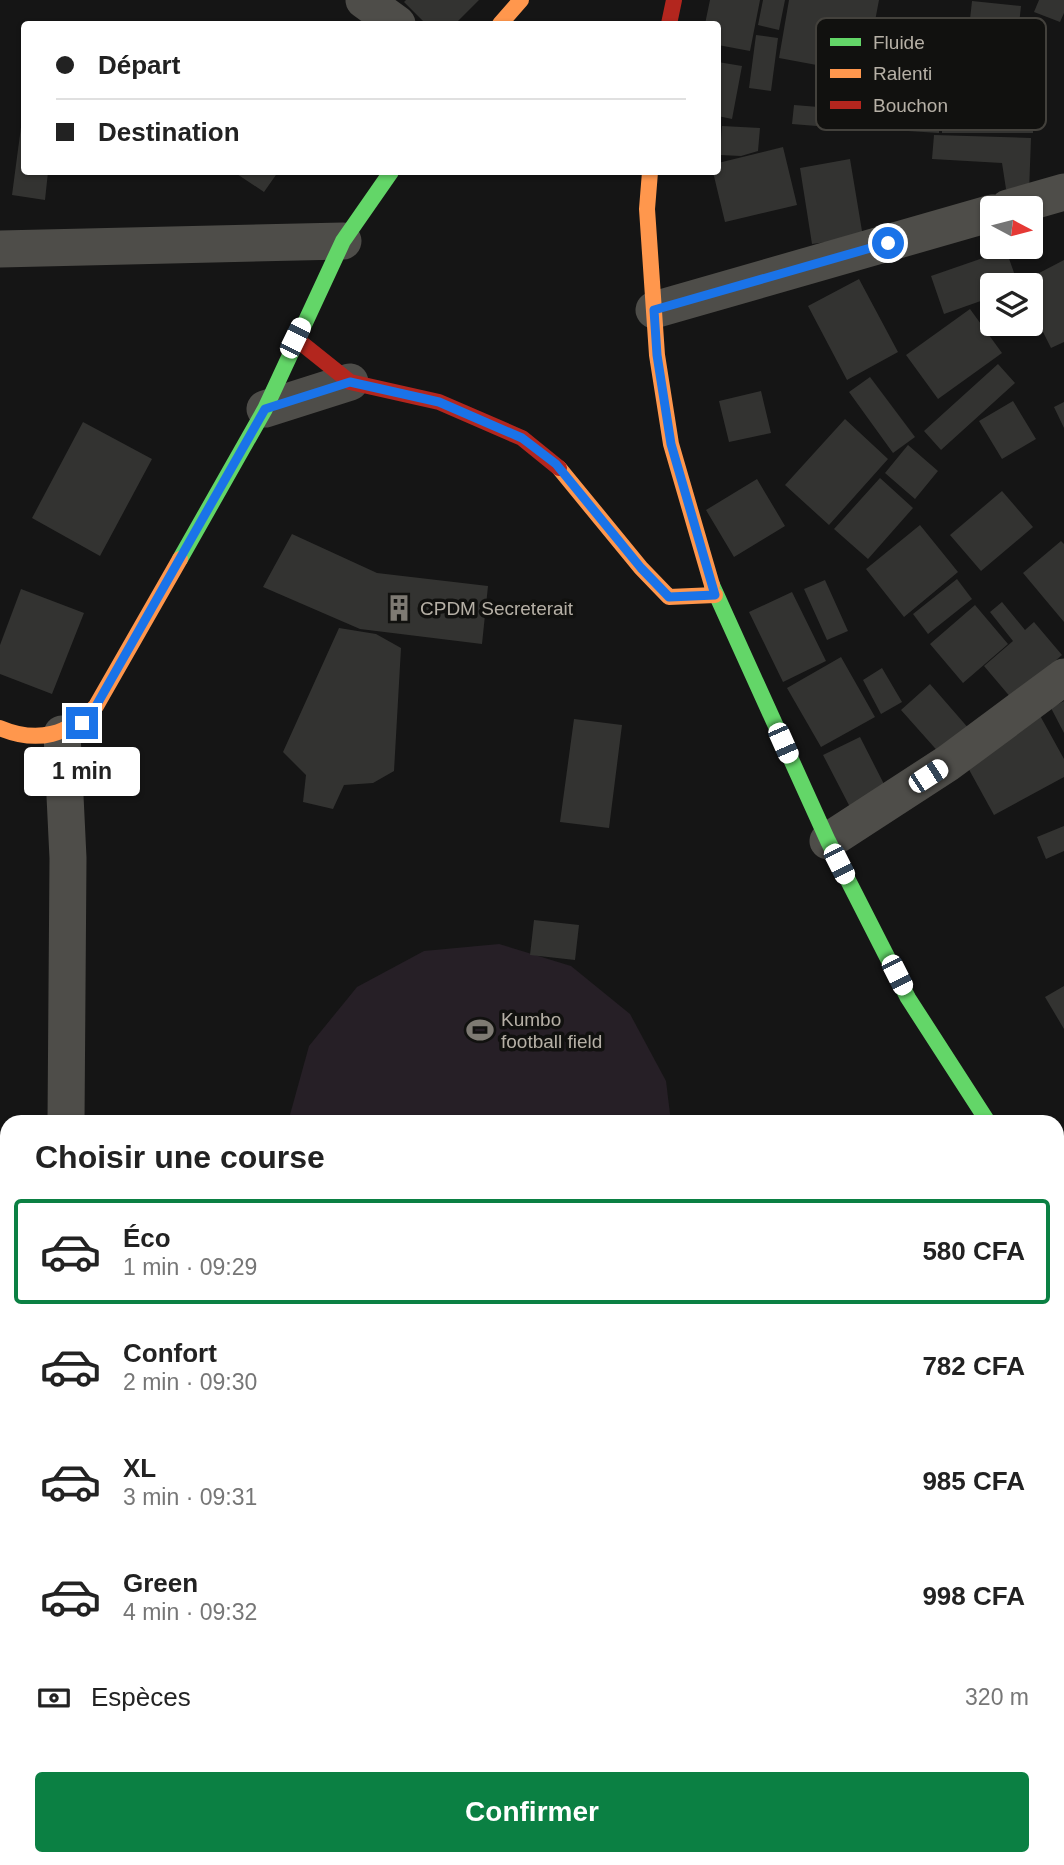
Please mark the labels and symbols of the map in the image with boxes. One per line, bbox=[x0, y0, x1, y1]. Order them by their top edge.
legend bbox=[816, 18, 1046, 130]
text: Fluide bbox=[873, 32, 925, 53]
text: Ralenti bbox=[873, 63, 932, 84]
text: Bouchon bbox=[873, 95, 948, 116]
north arrow bbox=[980, 196, 1043, 259]
route start bbox=[872, 227, 904, 259]
car bbox=[277, 315, 314, 361]
building icon: CPDM Secreterait bbox=[384, 593, 414, 623]
place label: CPDM Secreterait bbox=[420, 598, 574, 619]
route end bbox=[66, 707, 98, 739]
car bbox=[765, 720, 802, 766]
callout: 1 min bbox=[24, 748, 140, 796]
car bbox=[905, 756, 952, 796]
car bbox=[821, 841, 858, 887]
car bbox=[879, 952, 916, 998]
place label: Kumbo football field bbox=[501, 1009, 602, 1052]
sports icon: Kumbo football field bbox=[465, 1015, 495, 1045]

